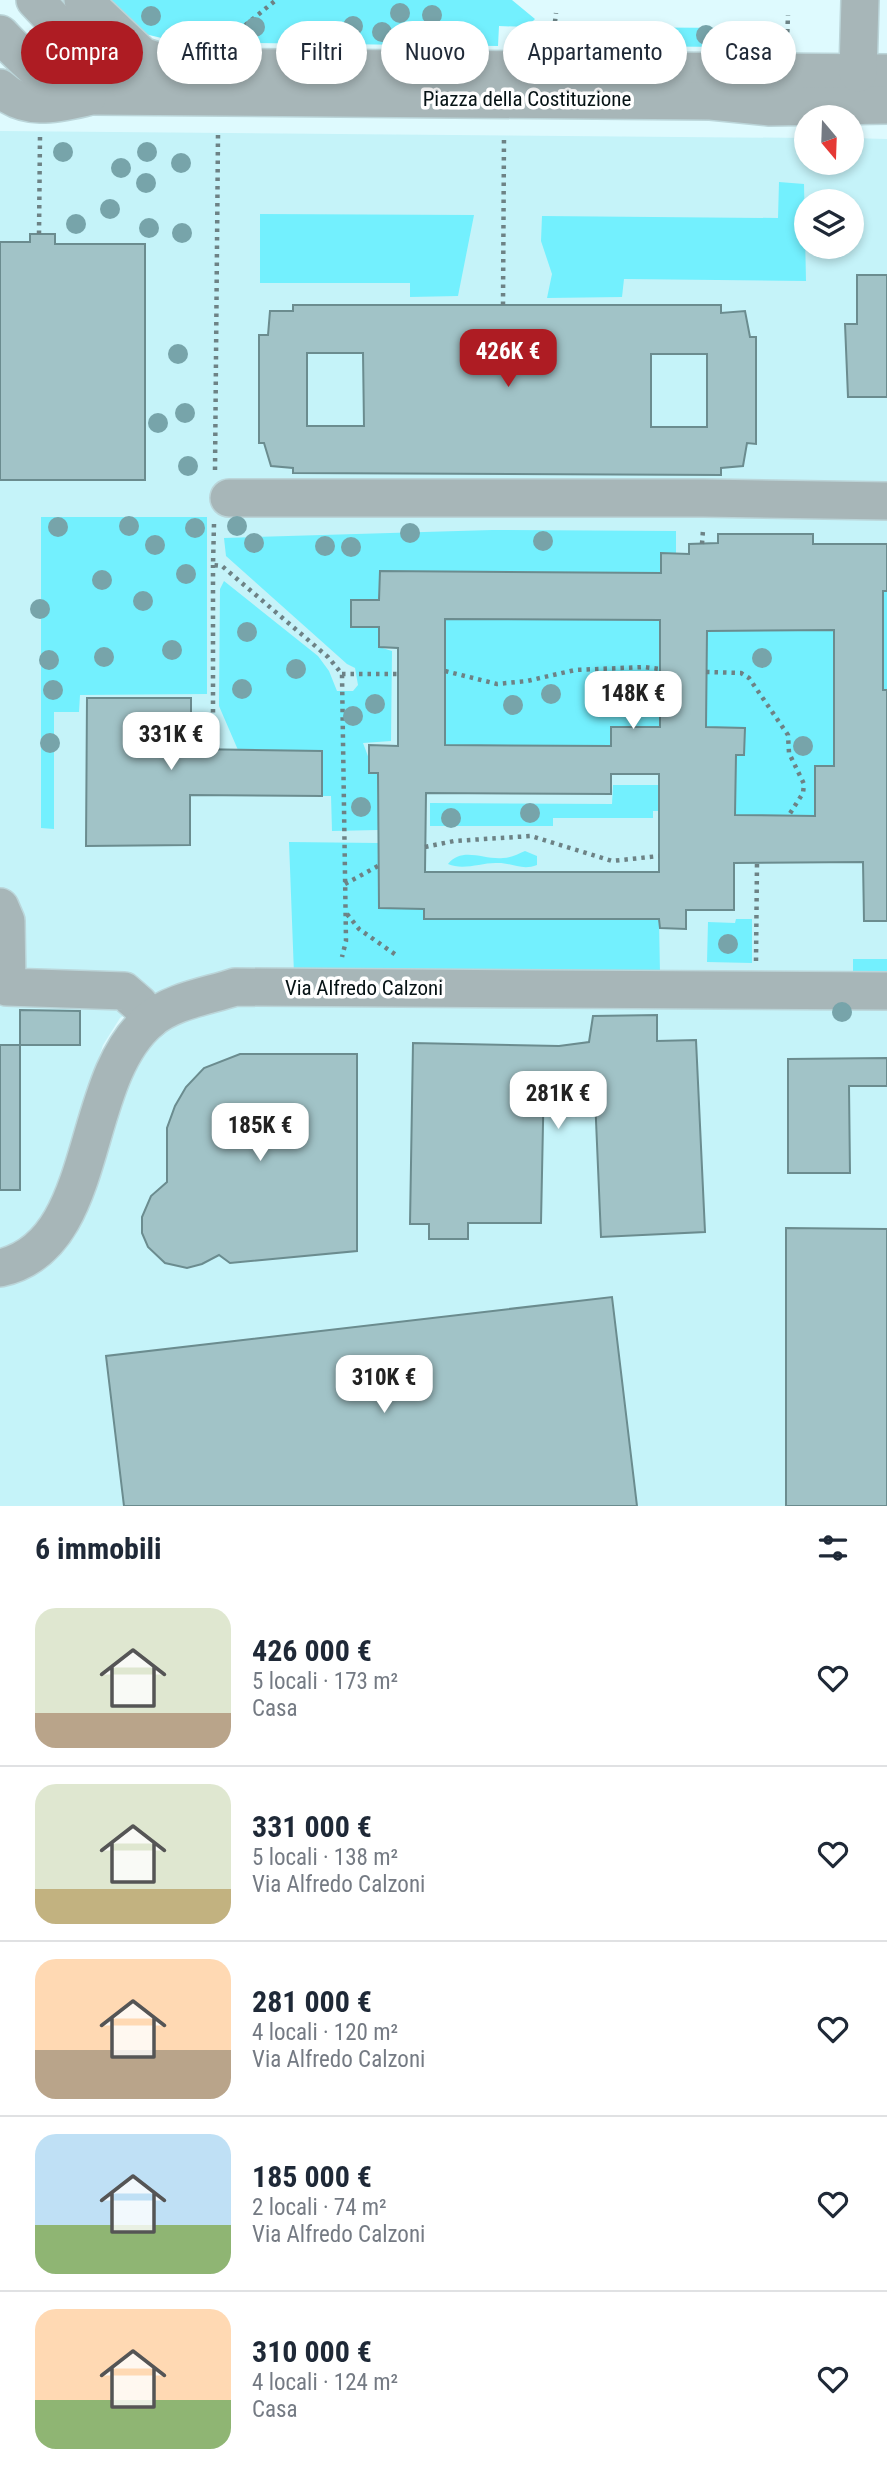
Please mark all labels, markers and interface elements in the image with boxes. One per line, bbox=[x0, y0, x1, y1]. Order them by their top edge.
chip: Compra bbox=[21, 21, 143, 84]
chip: Affitta bbox=[157, 21, 262, 84]
chip: Filtri bbox=[276, 21, 367, 84]
chip: Nuovo bbox=[381, 21, 489, 84]
chip: Appartamento bbox=[503, 21, 687, 84]
chip: Casa bbox=[701, 21, 796, 84]
street label: Piazza della Costituzione bbox=[423, 87, 631, 111]
north arrow bbox=[794, 105, 864, 175]
map controls bbox=[794, 105, 864, 259]
button: layers bbox=[794, 189, 864, 259]
pin: 426K € bbox=[451, 330, 565, 389]
text: 426K € bbox=[476, 338, 540, 365]
pin: 148K € bbox=[576, 672, 690, 731]
text: 148K € bbox=[601, 680, 665, 707]
pin: 331K € bbox=[114, 712, 228, 772]
text: 331K € bbox=[139, 721, 203, 748]
street label: Via Alfredo Calzoni bbox=[285, 976, 443, 1000]
pin: 281K € bbox=[501, 1072, 615, 1131]
text: 281K € bbox=[526, 1080, 590, 1107]
pin: 185K € bbox=[203, 1104, 317, 1163]
text: 185K € bbox=[228, 1112, 292, 1139]
pin: 310K € bbox=[327, 1356, 441, 1415]
text: 310K € bbox=[352, 1364, 416, 1391]
icon: filters bbox=[814, 1529, 852, 1567]
text: 6 immobili bbox=[35, 1531, 162, 1566]
text: 426 000 € bbox=[252, 1633, 372, 1668]
icon: home bbox=[91, 1636, 175, 1720]
icon: heart bbox=[814, 1659, 852, 1697]
text: 5 locali · 173 m² bbox=[252, 1668, 398, 1695]
text: Casa bbox=[252, 1695, 298, 1722]
text: 331 000 € bbox=[252, 1809, 372, 1844]
icon: home bbox=[91, 1812, 175, 1896]
icon: heart bbox=[814, 1835, 852, 1873]
text: 5 locali · 138 m² bbox=[252, 1844, 398, 1871]
text: Via Alfredo Calzoni bbox=[252, 1871, 425, 1898]
text: 281 000 € bbox=[252, 1984, 372, 2019]
icon: home bbox=[91, 1987, 175, 2071]
icon: heart bbox=[814, 2010, 852, 2048]
text: 4 locali · 120 m² bbox=[252, 2019, 398, 2046]
text: Via Alfredo Calzoni bbox=[252, 2046, 425, 2073]
text: 185 000 € bbox=[252, 2159, 372, 2194]
icon: home bbox=[91, 2162, 175, 2246]
icon: heart bbox=[814, 2185, 852, 2223]
text: 2 locali · 74 m² bbox=[252, 2194, 387, 2221]
text: Via Alfredo Calzoni bbox=[252, 2221, 425, 2248]
text: 310 000 € bbox=[252, 2334, 372, 2369]
icon: home bbox=[91, 2337, 175, 2421]
icon: heart bbox=[814, 2360, 852, 2398]
text: 4 locali · 124 m² bbox=[252, 2369, 398, 2396]
text: Casa bbox=[252, 2396, 298, 2423]

